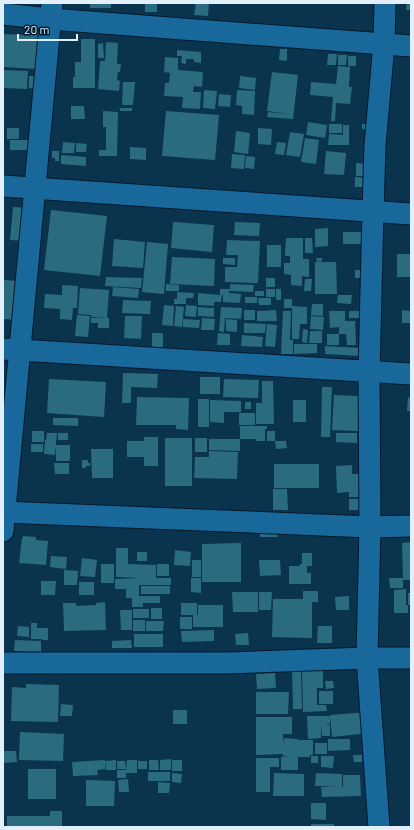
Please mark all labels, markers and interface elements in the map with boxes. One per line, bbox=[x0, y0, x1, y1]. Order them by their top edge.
scale bar bbox=[18, 16, 77, 42]
text: 20 m bbox=[24, 22, 50, 36]

